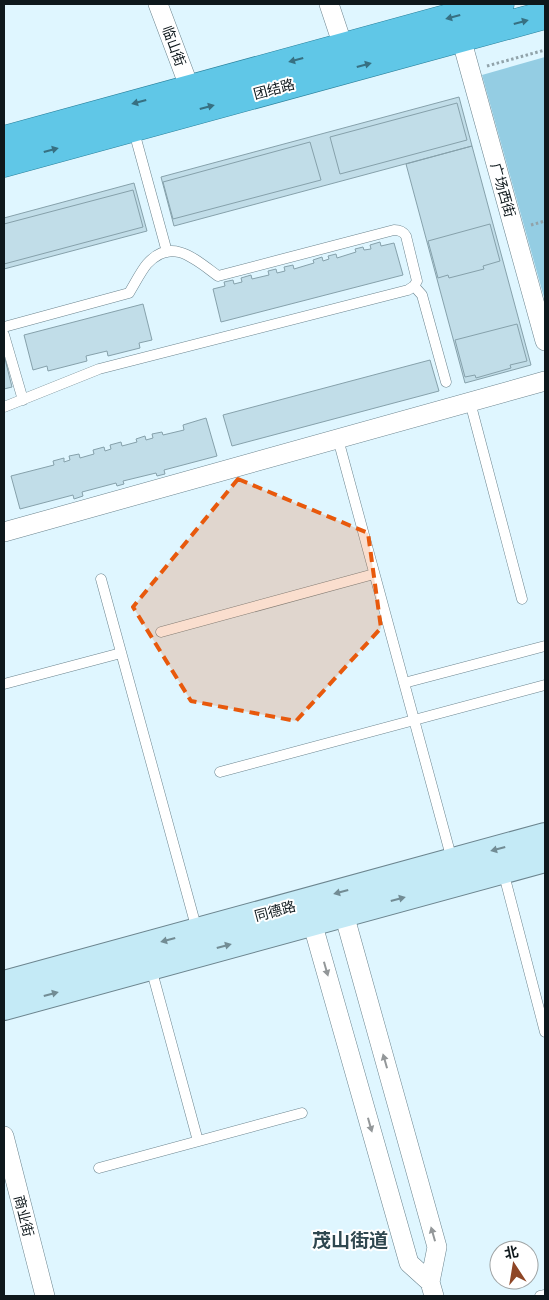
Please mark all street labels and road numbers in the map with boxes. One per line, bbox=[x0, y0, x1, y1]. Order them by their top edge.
street label: 临山街 bbox=[159, 24, 189, 68]
street label: 团结路 bbox=[252, 76, 296, 102]
street label: 广场西街 bbox=[488, 161, 518, 219]
street label: 同德路 bbox=[253, 898, 297, 924]
street label: 商业街 bbox=[11, 1194, 37, 1238]

